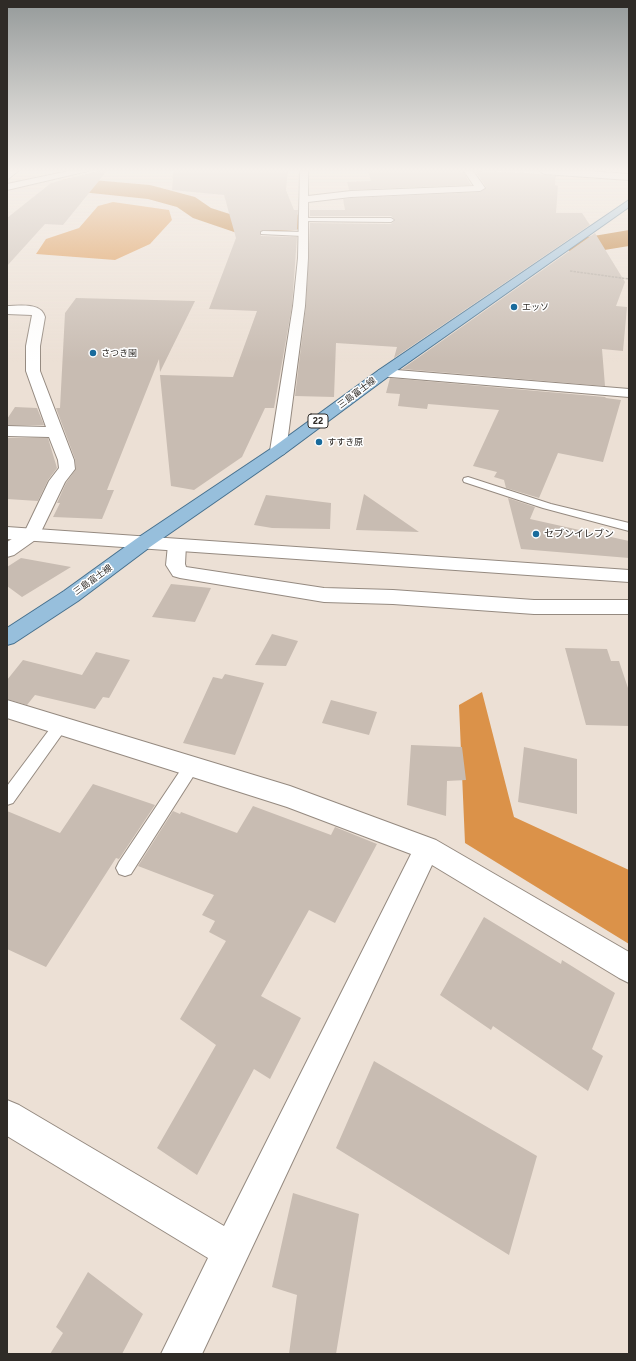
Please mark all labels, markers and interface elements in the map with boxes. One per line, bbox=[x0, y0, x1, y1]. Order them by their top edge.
marker: エッソ bbox=[509, 302, 519, 312]
place label: エッソ bbox=[522, 302, 549, 312]
marker: さつき園 bbox=[88, 348, 98, 358]
place label: さつき園 bbox=[101, 348, 137, 358]
street label: 三島富士線 bbox=[336, 375, 378, 411]
road number: 22 bbox=[308, 414, 328, 428]
marker: すすき原 bbox=[314, 437, 324, 447]
place label: すすき原 bbox=[327, 437, 363, 447]
place label: セブンイレブン bbox=[544, 528, 614, 540]
marker: セブンイレブン bbox=[531, 529, 541, 539]
street label: 三島富士線 bbox=[72, 562, 114, 598]

